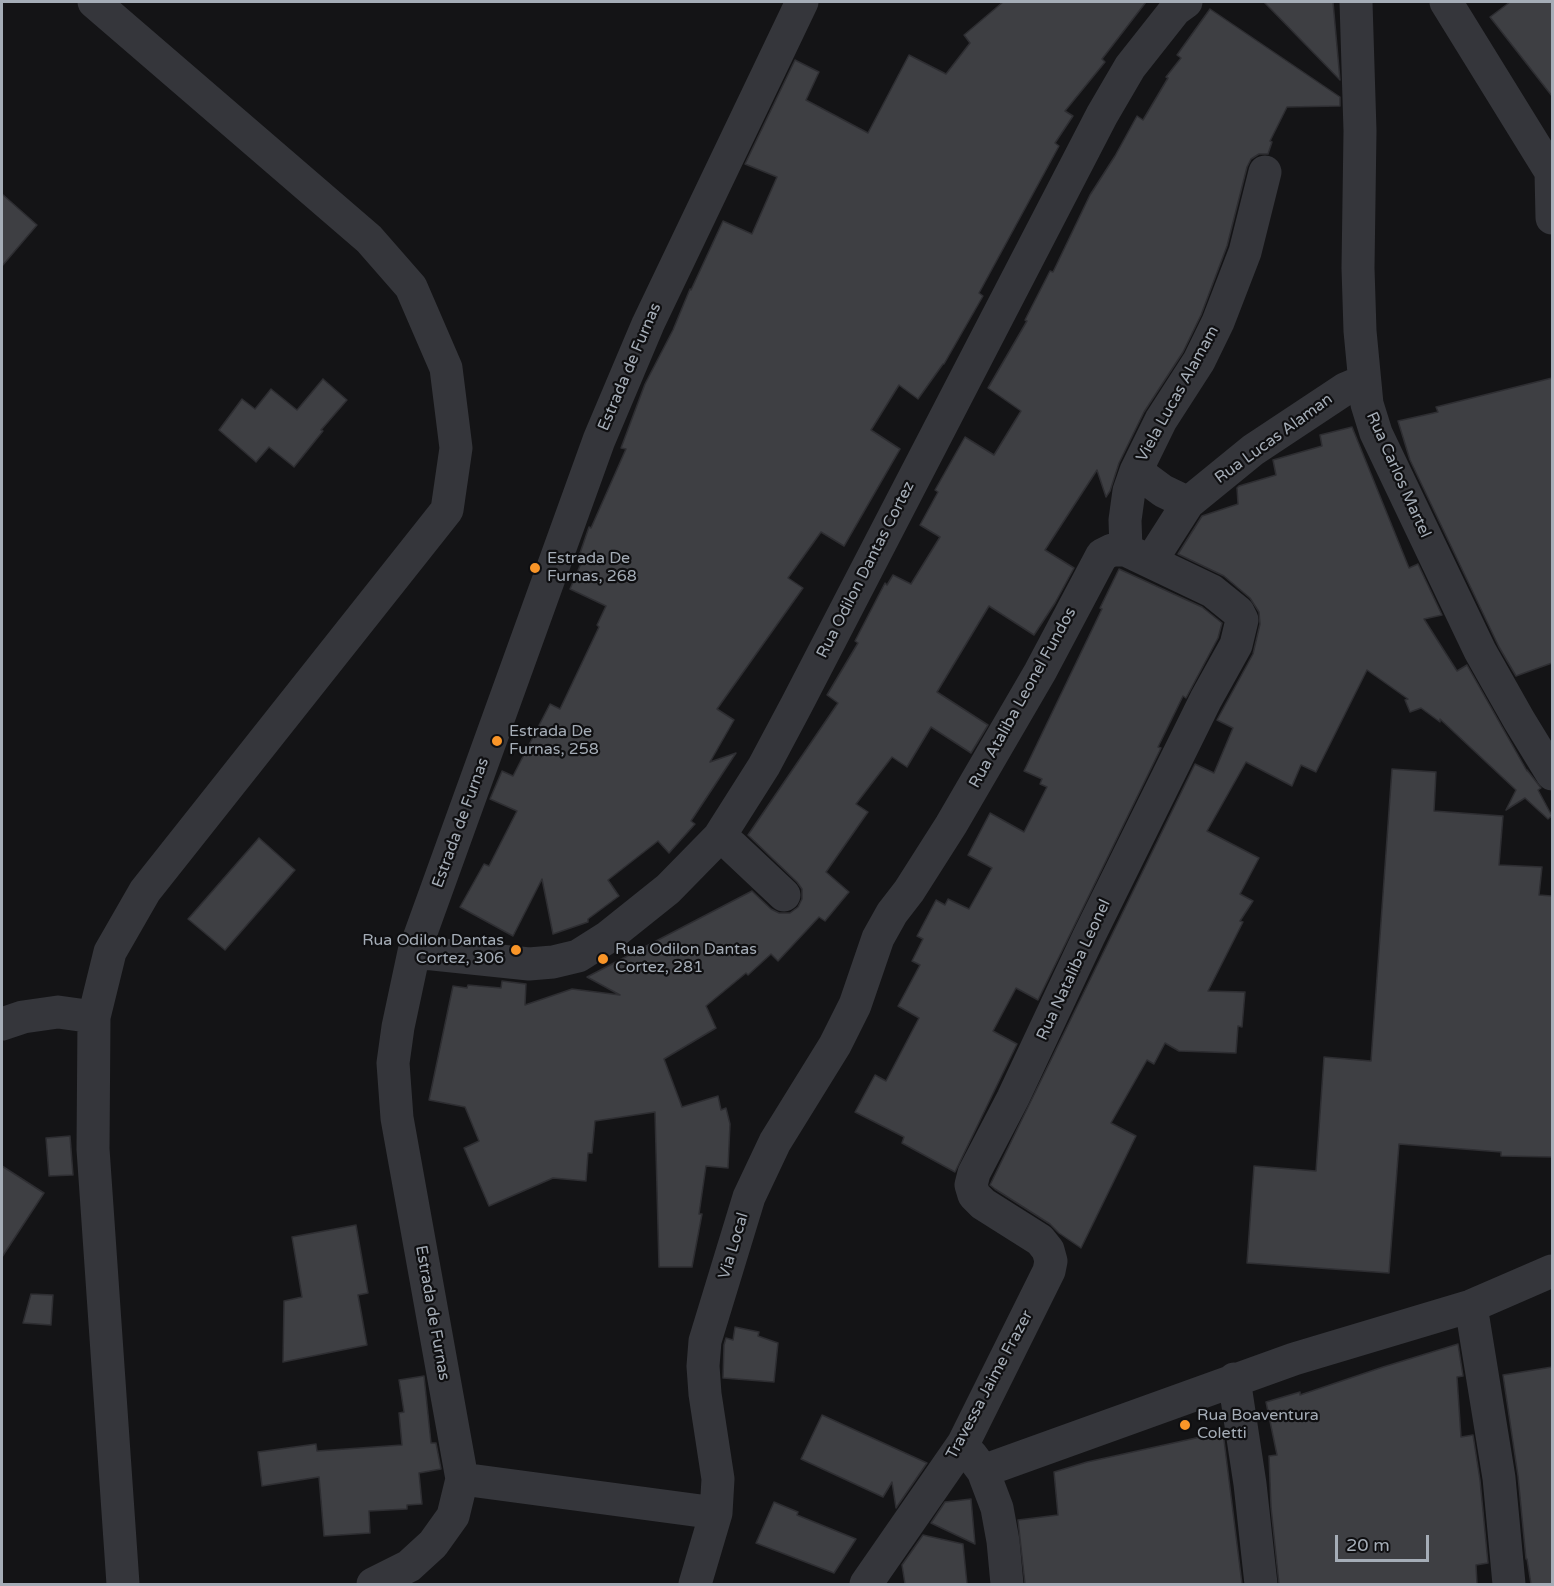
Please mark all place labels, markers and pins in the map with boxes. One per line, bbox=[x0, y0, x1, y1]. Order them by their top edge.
place label: Estrada De Furnas, 268 bbox=[547, 549, 637, 587]
marker: Estrada De Furnas, 268 bbox=[528, 561, 542, 575]
place label: Estrada De Furnas, 258 bbox=[509, 722, 599, 760]
marker: Estrada De Furnas, 258 bbox=[490, 734, 504, 748]
place label: Rua Odilon Dantas Cortez, 306 bbox=[362, 931, 504, 969]
place label: Rua Odilon Dantas Cortez, 281 bbox=[615, 940, 757, 978]
marker: Rua Odilon Dantas Cortez, 306 bbox=[509, 943, 523, 957]
marker: Rua Odilon Dantas Cortez, 281 bbox=[596, 952, 610, 966]
place label: Rua Boaventura Coletti bbox=[1197, 1406, 1319, 1444]
marker: Rua Boaventura Coletti bbox=[1178, 1418, 1192, 1432]

